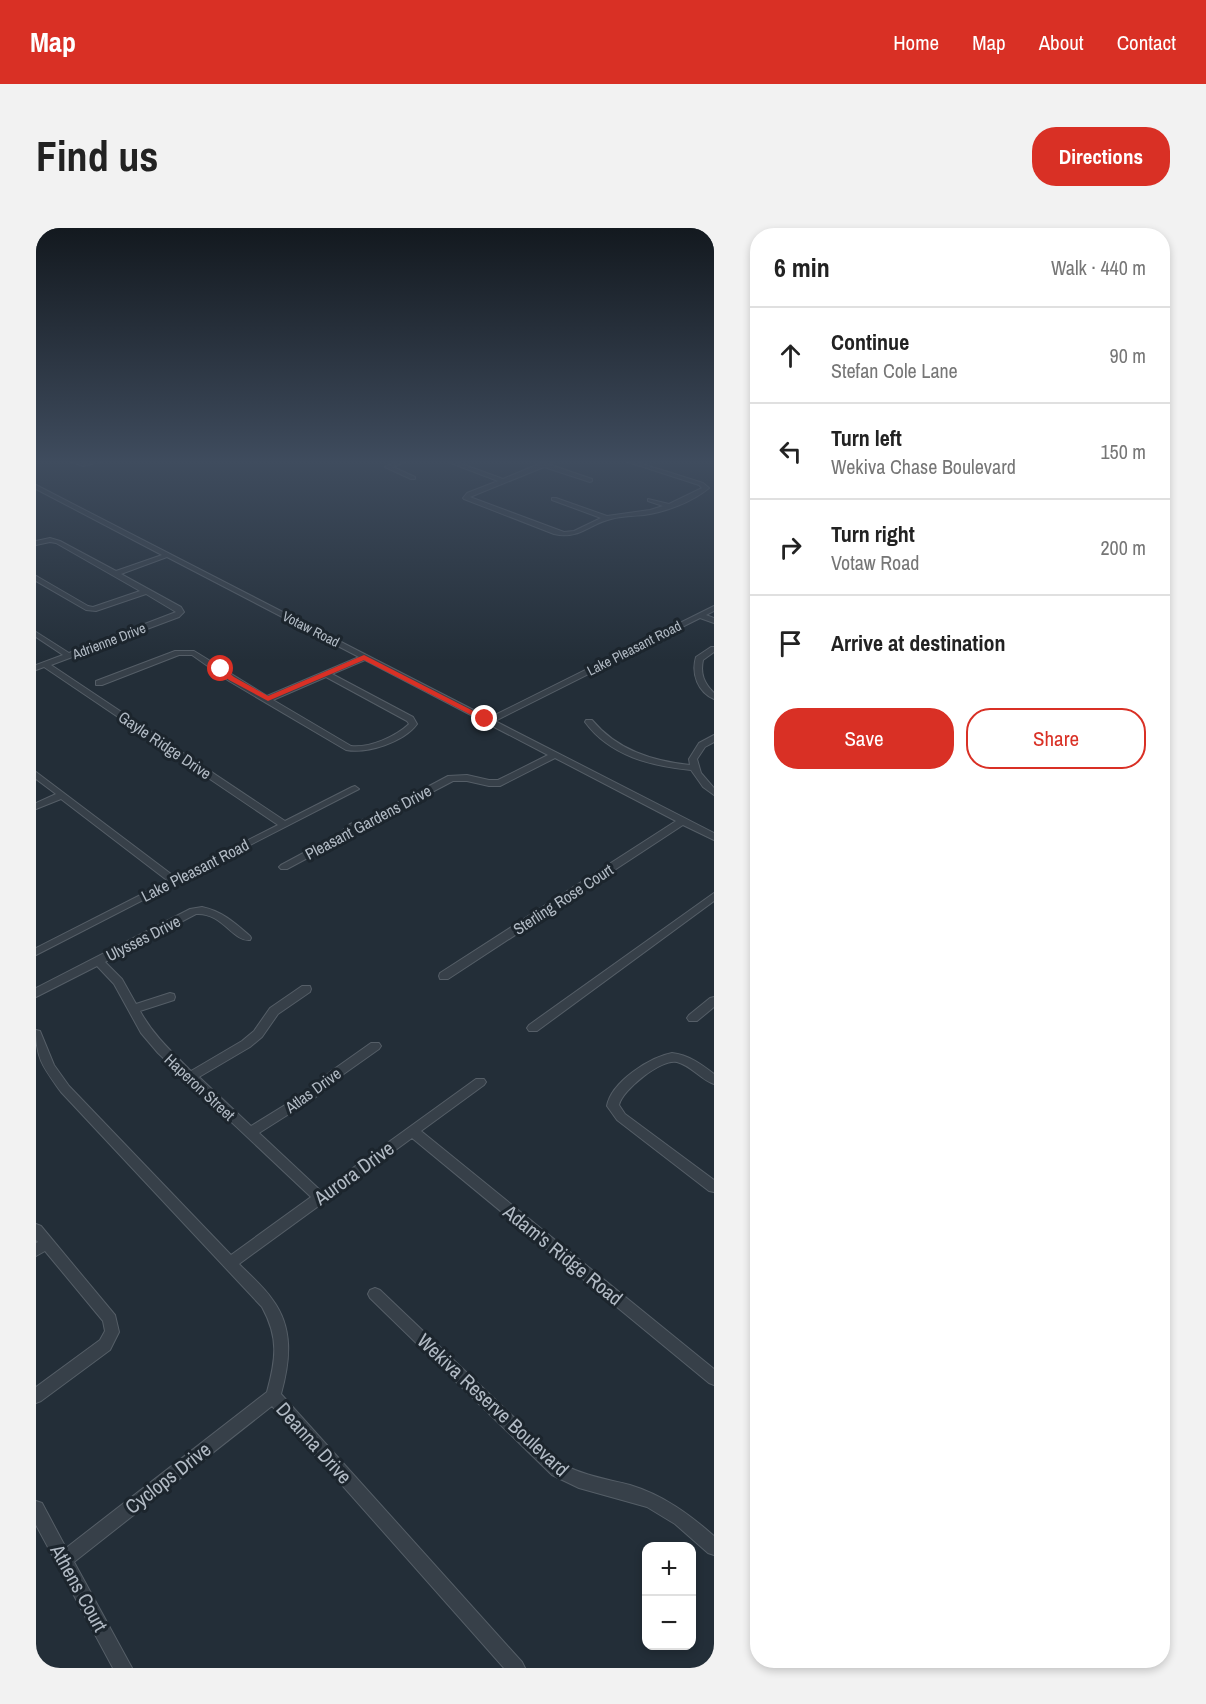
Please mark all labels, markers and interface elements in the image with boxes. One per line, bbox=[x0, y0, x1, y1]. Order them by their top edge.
text: Map bbox=[30, 23, 76, 61]
text: Home bbox=[893, 28, 939, 57]
text: Map bbox=[972, 28, 1006, 57]
text: About bbox=[1039, 28, 1084, 57]
text: Contact bbox=[1117, 28, 1176, 57]
button: Directions bbox=[1032, 127, 1170, 186]
text: Find us bbox=[36, 128, 158, 184]
text: 6 min bbox=[774, 250, 830, 285]
text: Walk · 440 m bbox=[1051, 254, 1146, 281]
text: Continue bbox=[831, 327, 909, 357]
icon: ahead bbox=[774, 339, 807, 372]
text: 90 m bbox=[1110, 342, 1146, 369]
text: Stefan Cole Lane bbox=[831, 357, 958, 384]
text: Turn left bbox=[831, 423, 902, 453]
icon: left bbox=[774, 435, 807, 468]
text: 150 m bbox=[1100, 438, 1146, 465]
text: Wekiva Chase Boulevard bbox=[831, 453, 1016, 480]
text: Turn right bbox=[831, 519, 915, 549]
icon: right bbox=[774, 531, 807, 564]
text: 200 m bbox=[1100, 534, 1146, 561]
text: Votaw Road bbox=[831, 549, 919, 576]
street label: Votaw Road bbox=[279, 607, 343, 651]
street label: Lake Pleasant Road bbox=[584, 617, 684, 679]
street label: Adrienne Drive bbox=[69, 619, 148, 664]
icon: arrive bbox=[774, 627, 807, 660]
text: Arrive at destination bbox=[831, 628, 1005, 658]
route start bbox=[207, 655, 233, 681]
route end bbox=[471, 705, 497, 731]
street label: Gayle Ridge Drive bbox=[114, 706, 216, 784]
button: Save bbox=[774, 708, 954, 769]
button: Share bbox=[966, 708, 1146, 769]
street label: Pleasant Gardens Drive bbox=[301, 779, 435, 865]
street label: Lake Pleasant Road bbox=[137, 833, 253, 907]
street label: Sterling Rose Court bbox=[509, 858, 618, 940]
street label: Ulysses Drive bbox=[102, 910, 184, 966]
street label: Haperon Street bbox=[160, 1049, 240, 1126]
street label: Atlas Drive bbox=[280, 1062, 345, 1118]
street label: Aurora Drive bbox=[307, 1134, 399, 1211]
street label: Adam's Ridge Road bbox=[497, 1197, 629, 1311]
street label: Wekiva Reserve Boulevard bbox=[412, 1327, 575, 1482]
street label: Deanna Drive bbox=[270, 1396, 358, 1489]
street label: Cyclops Drive bbox=[119, 1436, 216, 1520]
street label: Athens Court bbox=[44, 1538, 115, 1637]
map controls bbox=[642, 1542, 696, 1650]
button: + bbox=[642, 1542, 696, 1596]
button: − bbox=[642, 1596, 696, 1650]

